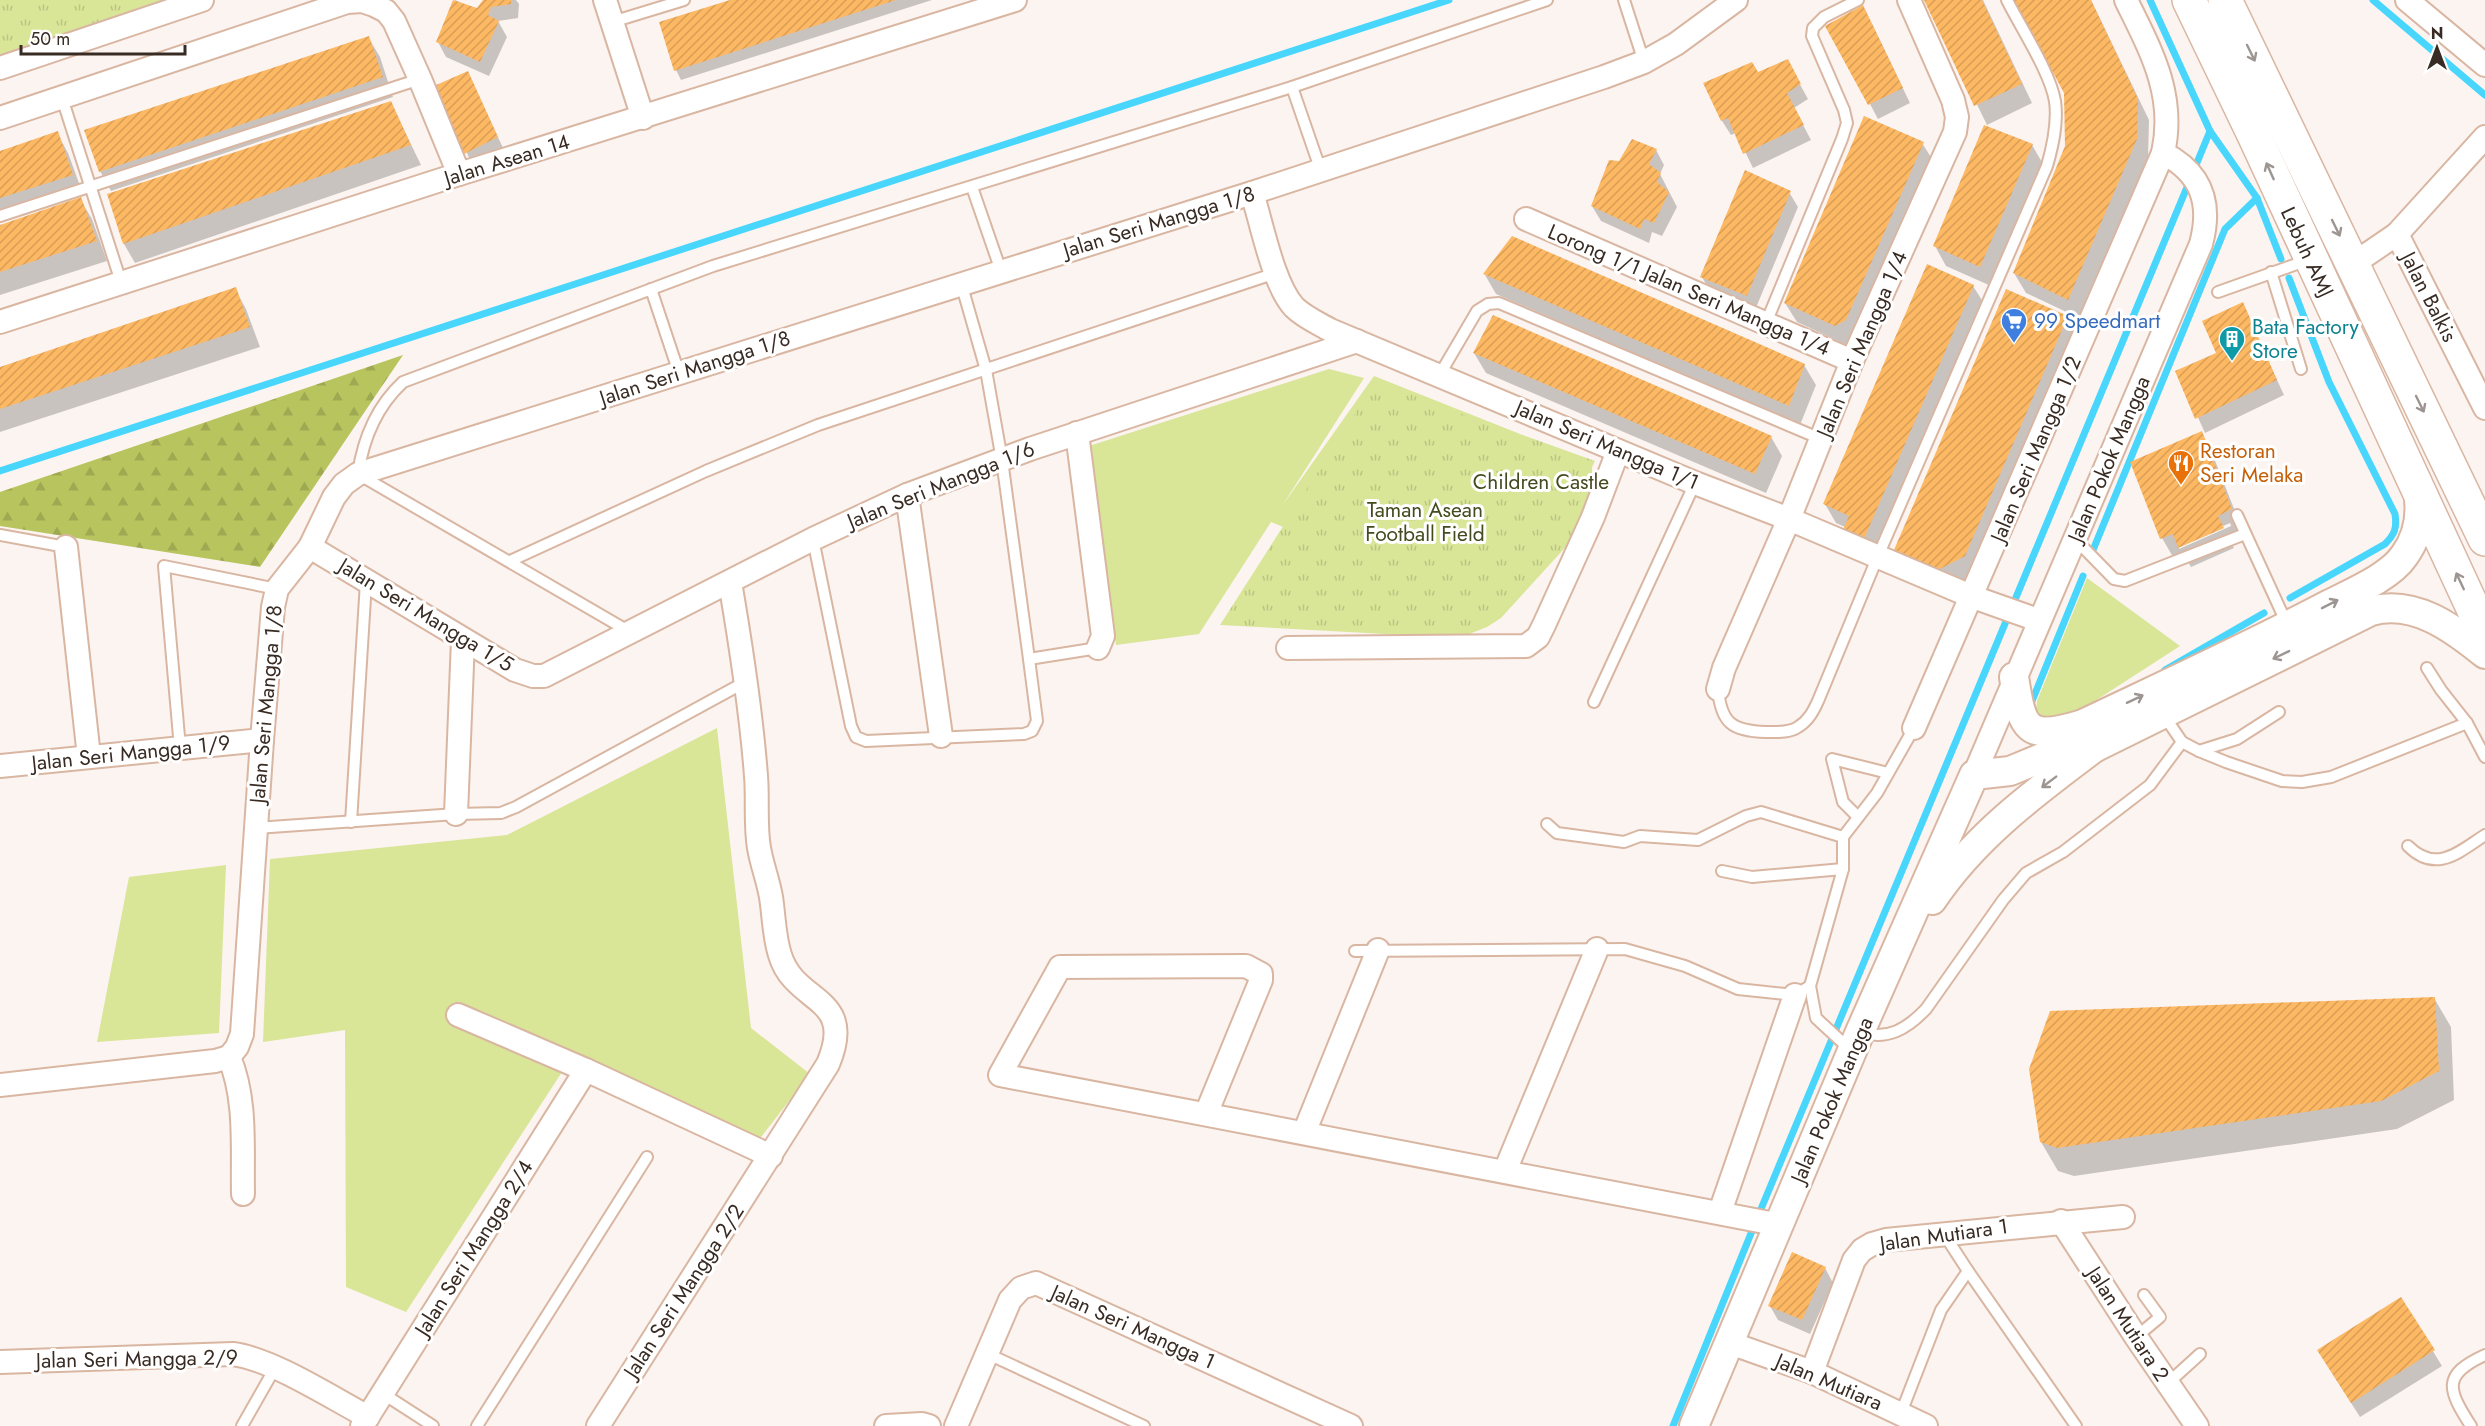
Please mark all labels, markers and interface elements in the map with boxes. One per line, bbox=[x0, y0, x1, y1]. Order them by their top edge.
scale bar bbox=[21, 18, 184, 56]
north arrow bbox=[2407, 18, 2467, 78]
text: N bbox=[2431, 22, 2443, 45]
text: 50 m bbox=[30, 26, 70, 52]
one-way arrow bbox=[2245, 43, 2257, 61]
street label: Jalan Asean 14 bbox=[438, 127, 573, 194]
one-way arrow bbox=[2264, 163, 2276, 181]
street label: Jalan Seri Mangga 1/8 bbox=[1057, 179, 1258, 266]
street label: Lebuh AMJ bbox=[2273, 202, 2341, 302]
street label: Lorong 1/1 Jalan Seri Mangga 1/4 bbox=[1543, 217, 1835, 363]
one-way arrow bbox=[2330, 219, 2342, 237]
street label: Jalan Balkis bbox=[2392, 244, 2464, 347]
street label: Jalan Seri Mangga 1/4 bbox=[1808, 246, 1915, 445]
supermarket icon: 99 Speedmart bbox=[1999, 306, 2029, 344]
place label: 99 Speedmart bbox=[2034, 306, 2160, 336]
place label: Bata Factory Store bbox=[2252, 312, 2360, 366]
street label: Jalan Seri Mangga 1/8 bbox=[593, 323, 794, 414]
building icon: Bata Factory Store bbox=[2217, 324, 2247, 362]
street label: Jalan Seri Mangga 1/2 bbox=[1982, 351, 2089, 549]
street label: Jalan Pokok Mangga bbox=[2059, 371, 2158, 549]
street label: Jalan Seri Mangga 1/1 bbox=[1508, 392, 1703, 497]
one-way arrow bbox=[2415, 395, 2427, 413]
street label: Jalan Seri Mangga 1/6 bbox=[840, 434, 1039, 537]
place label: Restoran Seri Melaka bbox=[2200, 436, 2303, 490]
restaurant icon: Restoran Seri Melaka bbox=[2166, 448, 2196, 486]
park label: Children Castle bbox=[1473, 467, 1609, 497]
park label: Taman Asean Football Field bbox=[1365, 495, 1485, 549]
street label: Jalan Seri Mangga 1/5 bbox=[330, 549, 519, 679]
one-way arrow bbox=[2454, 573, 2466, 591]
one-way arrow bbox=[2320, 598, 2338, 609]
street label: Jalan Seri Mangga 1/8 bbox=[242, 604, 290, 807]
one-way arrow bbox=[2272, 650, 2290, 662]
one-way arrow bbox=[2126, 692, 2144, 704]
street label: Jalan Seri Mangga 1/9 bbox=[27, 728, 232, 779]
one-way arrow bbox=[2041, 775, 2057, 788]
street label: Jalan Pokok Mangga bbox=[1782, 1012, 1881, 1190]
street label: Jalan Seri Mangga 2/4 bbox=[406, 1154, 540, 1344]
street label: Jalan Seri Mangga 2/2 bbox=[615, 1198, 752, 1386]
street label: Jalan Mutiara 1 bbox=[1875, 1211, 2010, 1259]
street label: Jalan Mutiara 2 bbox=[2078, 1258, 2176, 1387]
street label: Jalan Seri Mangga 1 bbox=[1043, 1276, 1220, 1377]
street label: Jalan Seri Mangga 2/9 bbox=[33, 1342, 238, 1376]
street label: Jalan Mutiara bbox=[1768, 1345, 1887, 1418]

